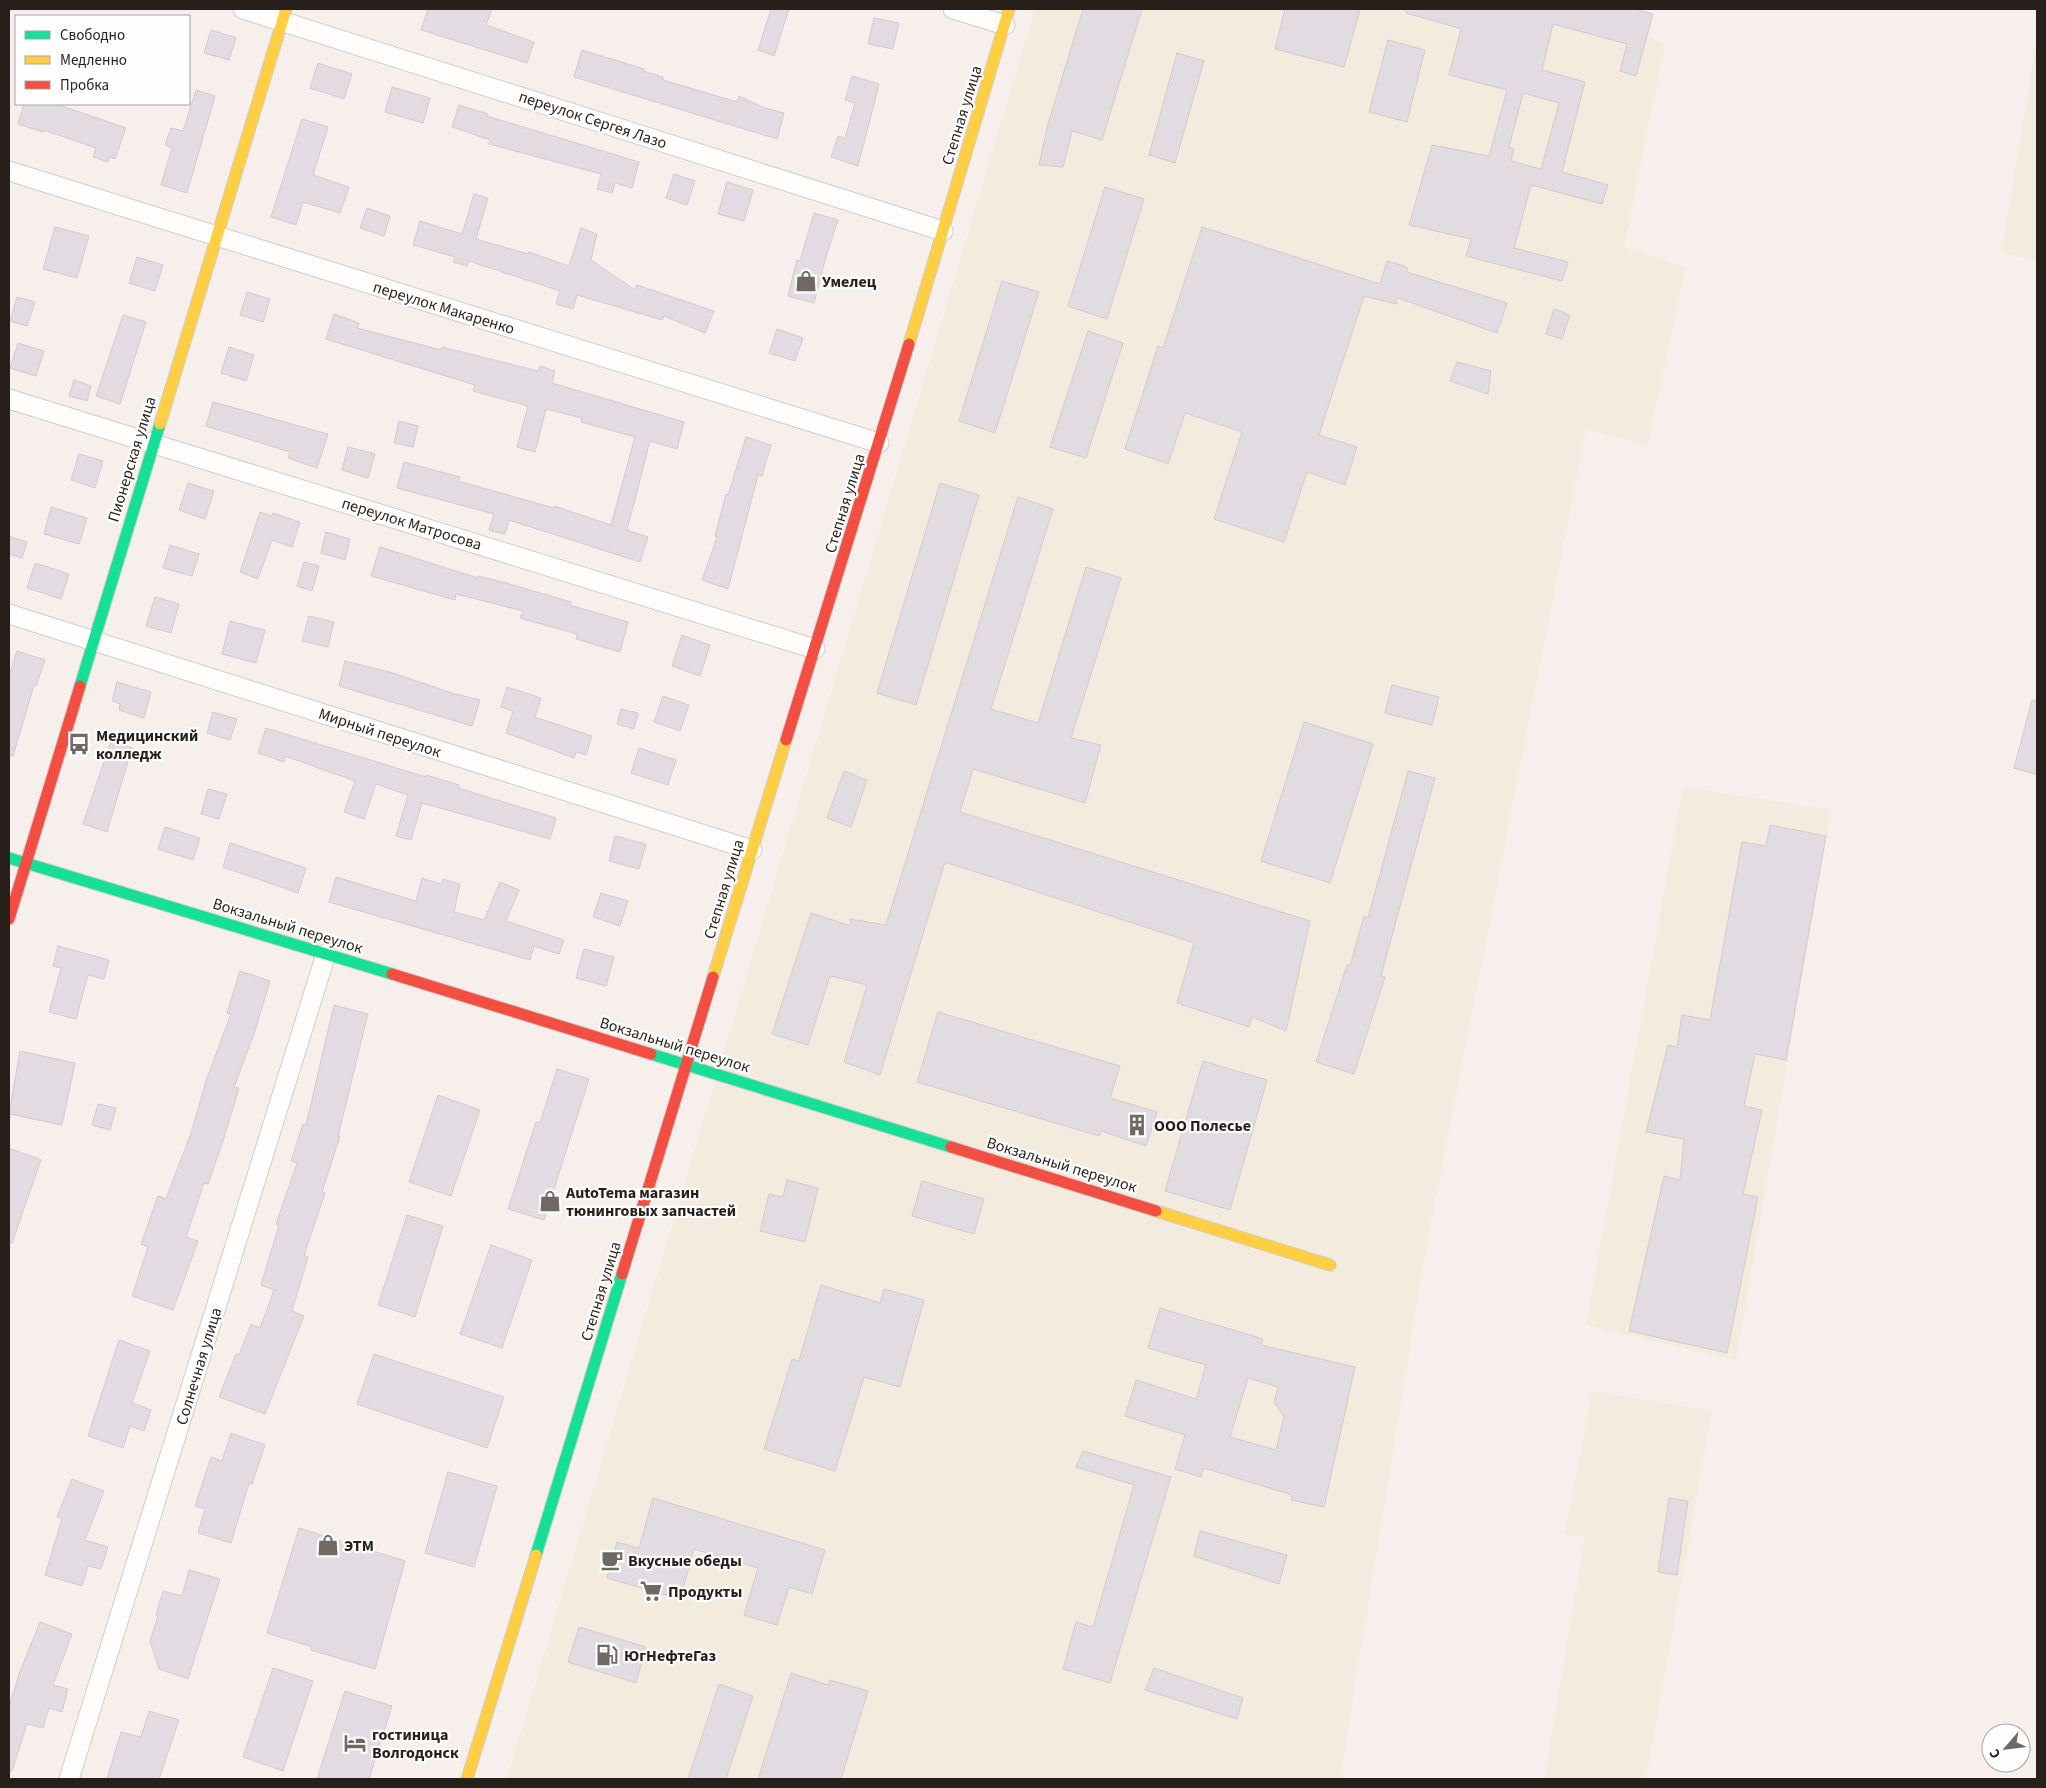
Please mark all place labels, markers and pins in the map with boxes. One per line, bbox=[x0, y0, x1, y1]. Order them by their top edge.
shop icon: Умелец bbox=[793, 268, 819, 294]
place label: Умелец bbox=[822, 271, 877, 293]
place label: Медицинский колледж bbox=[96, 725, 198, 765]
bus stop icon: Медицинский колледж bbox=[66, 731, 92, 757]
building icon: ООО Полесье bbox=[1124, 1112, 1150, 1138]
place label: ООО Полесье bbox=[1154, 1115, 1251, 1137]
place label: AutoTema магазин тюнинговых запчастей bbox=[565, 1182, 736, 1222]
shop icon: AutoTema магазин тюнинговых запчастей bbox=[537, 1188, 563, 1214]
shop icon: ЭТМ bbox=[315, 1532, 341, 1558]
place label: ЭТМ bbox=[344, 1535, 374, 1557]
cafe icon: Вкусные обеды bbox=[599, 1547, 625, 1573]
place label: Вкусные обеды bbox=[628, 1550, 742, 1572]
supermarket icon: Продукты bbox=[638, 1578, 664, 1604]
place label: Продукты bbox=[668, 1581, 742, 1603]
fuel station icon: ЮгНефтеГаз bbox=[594, 1642, 620, 1668]
place label: ЮгНефтеГаз bbox=[624, 1645, 717, 1667]
place label: гостиница Волгодонск bbox=[372, 1724, 459, 1764]
hotel icon: гостиница Волгодонск bbox=[342, 1730, 368, 1756]

